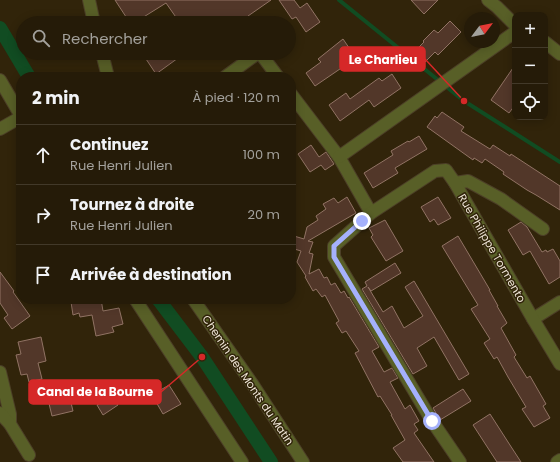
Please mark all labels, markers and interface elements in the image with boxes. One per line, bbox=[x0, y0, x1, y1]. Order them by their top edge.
north arrow bbox=[464, 12, 500, 48]
map controls bbox=[512, 12, 548, 120]
button: + bbox=[512, 12, 548, 48]
search box bbox=[16, 16, 296, 60]
icon: search bbox=[30, 27, 52, 49]
text: Rechercher bbox=[62, 28, 148, 49]
callout: Le Charlieu bbox=[340, 47, 425, 71]
button: − bbox=[512, 48, 548, 84]
text: Le Charlieu bbox=[349, 51, 417, 68]
button: locate bbox=[512, 84, 548, 120]
text: 2 min bbox=[32, 86, 80, 110]
text: À pied · 120 m bbox=[193, 88, 280, 107]
text: Continuez bbox=[70, 134, 149, 155]
icon: ahead bbox=[32, 144, 54, 166]
text: 100 m bbox=[243, 145, 280, 164]
text: Rue Henri Julien bbox=[70, 156, 173, 175]
street label: Rue Philippe Tormento bbox=[454, 191, 530, 305]
text: Tournez à droite bbox=[70, 194, 194, 215]
icon: right bbox=[32, 204, 54, 226]
text: 20 m bbox=[247, 205, 280, 224]
route end bbox=[353, 212, 371, 230]
text: Rue Henri Julien bbox=[70, 216, 173, 235]
icon: arrive bbox=[32, 264, 54, 286]
text: Arrivée à destination bbox=[70, 264, 232, 285]
street label: Chemin des Monts du Matin bbox=[198, 312, 298, 448]
callout: Canal de la Bourne bbox=[29, 380, 161, 404]
text: Canal de la Bourne bbox=[37, 383, 154, 400]
route start bbox=[423, 412, 441, 430]

